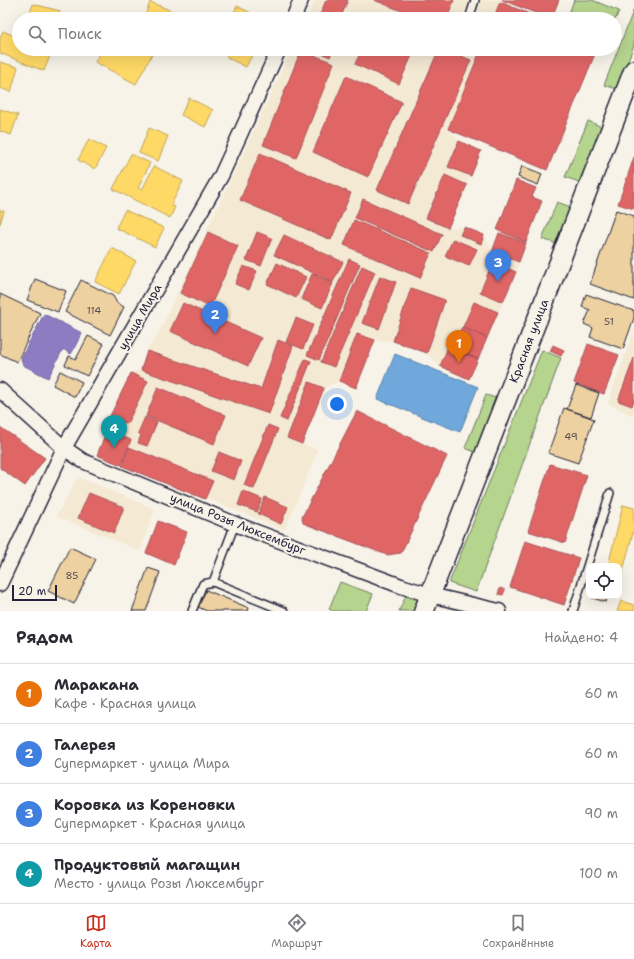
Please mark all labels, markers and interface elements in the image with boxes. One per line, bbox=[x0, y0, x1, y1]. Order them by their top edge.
search box bbox=[12, 12, 622, 56]
icon: search bbox=[26, 23, 48, 45]
text: Поиск bbox=[58, 24, 102, 44]
pin: 3 bbox=[485, 249, 511, 282]
street label: улица Мира bbox=[115, 281, 166, 353]
street label: Красная улица bbox=[506, 296, 553, 385]
pin: 2 bbox=[202, 301, 228, 334]
house number: 114 bbox=[87, 304, 101, 317]
house number: 51 bbox=[604, 315, 614, 328]
pin: 1 bbox=[446, 330, 472, 363]
your location bbox=[327, 394, 347, 414]
pin: 4 bbox=[101, 415, 127, 448]
house number: 49 bbox=[564, 430, 578, 443]
street label: улица Розы Люксембург bbox=[168, 489, 309, 559]
map controls bbox=[586, 563, 622, 599]
button: locate bbox=[586, 563, 622, 599]
house number: 85 bbox=[66, 569, 78, 582]
scale bar bbox=[12, 583, 57, 602]
text: 20 m bbox=[18, 584, 46, 599]
text: Рядом bbox=[16, 626, 73, 648]
text: Найдено: 4 bbox=[544, 629, 618, 646]
text: Маракана bbox=[54, 675, 139, 695]
text: 1 bbox=[26, 685, 32, 702]
text: 60 m bbox=[585, 685, 618, 702]
text: Кафе · Красная улица bbox=[54, 695, 196, 712]
text: Галерея bbox=[54, 735, 116, 755]
text: 2 bbox=[24, 745, 34, 762]
text: 60 m bbox=[585, 745, 618, 762]
text: Супермаркет · улица Мира bbox=[54, 755, 229, 772]
text: Коровка из Кореновки bbox=[54, 795, 235, 815]
text: 3 bbox=[24, 805, 34, 822]
text: 90 m bbox=[584, 805, 618, 822]
text: Супермаркет · Красная улица bbox=[54, 815, 245, 832]
text: Продуктовый магащин bbox=[54, 855, 240, 875]
text: 4 bbox=[24, 865, 34, 882]
text: 100 m bbox=[579, 865, 618, 882]
text: Место · улица Розы Люксембург bbox=[54, 875, 264, 892]
tab: Карта bbox=[80, 912, 111, 951]
tab: Маршрут bbox=[271, 912, 322, 951]
tab: Сохранённые bbox=[482, 912, 554, 951]

